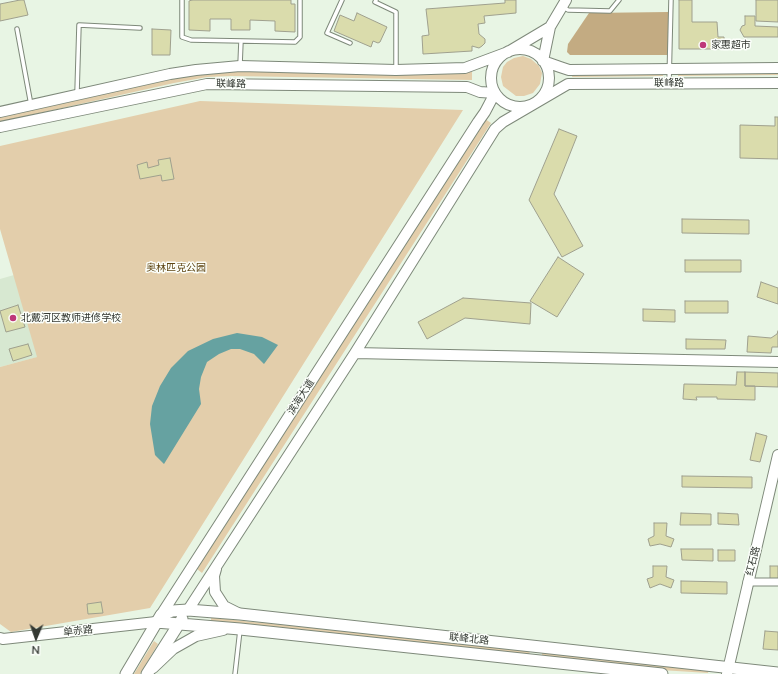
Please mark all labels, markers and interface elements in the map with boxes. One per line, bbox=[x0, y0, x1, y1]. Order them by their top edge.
place label: 家惠超市 bbox=[711, 39, 751, 51]
marker: 家惠超市 bbox=[698, 40, 708, 50]
street label: 联峰路 bbox=[654, 77, 684, 89]
street label: 联峰路 bbox=[216, 78, 246, 90]
park label: 奥林匹克公园 bbox=[146, 262, 206, 274]
place label: 北戴河区教师进修学校 bbox=[21, 312, 121, 324]
marker: 北戴河区教师进修学校 bbox=[8, 313, 18, 323]
street label: 滨海大道 bbox=[285, 377, 317, 417]
street label: 红石路 bbox=[744, 545, 762, 577]
north arrow bbox=[16, 618, 56, 658]
street label: 单赤路 bbox=[62, 623, 94, 639]
street label: 联峰北路 bbox=[448, 631, 490, 647]
text: N bbox=[31, 643, 40, 657]

